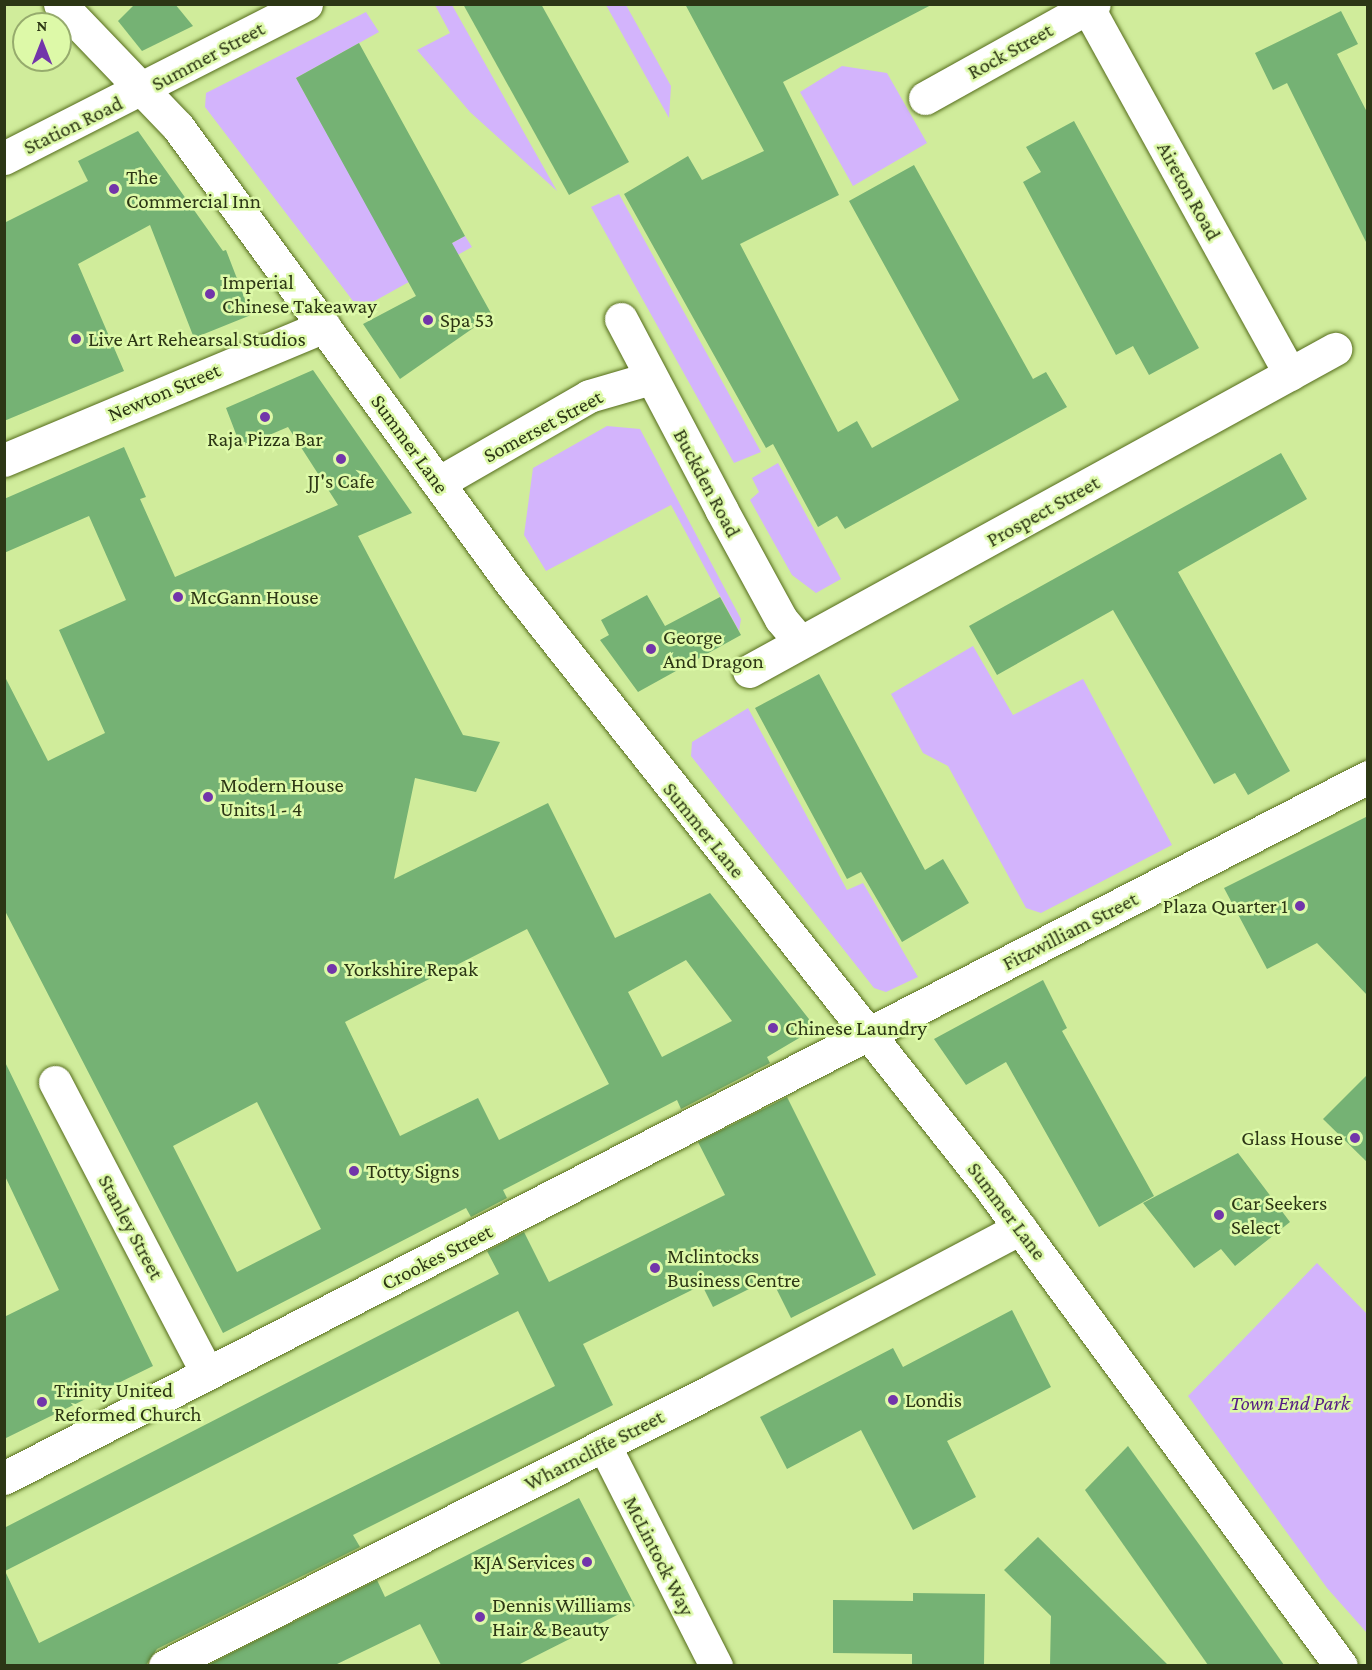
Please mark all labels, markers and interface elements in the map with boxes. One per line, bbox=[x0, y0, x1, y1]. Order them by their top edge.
north arrow bbox=[12, 12, 72, 72]
street label: Summer Street bbox=[147, 16, 269, 96]
text: N bbox=[37, 17, 47, 34]
street label: Rock Street bbox=[963, 17, 1057, 85]
street label: Station Road bbox=[19, 90, 127, 160]
street label: Aireton Road bbox=[1152, 137, 1226, 245]
place label: The Commercial Inn bbox=[126, 164, 261, 214]
marker: The Commercial Inn bbox=[107, 182, 121, 196]
place label: Imperial Chinese Takeaway bbox=[222, 269, 377, 319]
marker: Imperial Chinese Takeaway bbox=[203, 287, 217, 301]
place label: Spa 53 bbox=[440, 307, 494, 333]
marker: Spa 53 bbox=[421, 313, 435, 327]
place label: Live Art Rehearsal Studios bbox=[88, 326, 306, 352]
marker: Live Art Rehearsal Studios bbox=[69, 332, 83, 346]
street label: Newton Street bbox=[104, 357, 224, 427]
street label: Somerset Street bbox=[479, 384, 607, 468]
street label: Summer Lane bbox=[366, 390, 454, 498]
marker: Raja Pizza Bar bbox=[258, 410, 272, 424]
street label: Buckden Road bbox=[668, 424, 746, 542]
place label: Raja Pizza Bar bbox=[207, 426, 323, 452]
marker: JJ's Cafe bbox=[334, 452, 348, 466]
place label: JJ's Cafe bbox=[307, 468, 375, 494]
street label: Prospect Street bbox=[982, 470, 1104, 552]
place label: McGann House bbox=[190, 584, 318, 610]
marker: McGann House bbox=[171, 590, 185, 604]
place label: George And Dragon bbox=[663, 624, 764, 674]
marker: George And Dragon bbox=[644, 642, 658, 656]
place label: Modern House Units 1 - 4 bbox=[220, 772, 344, 822]
street label: Summer Lane bbox=[658, 777, 750, 883]
marker: Modern House Units 1 - 4 bbox=[201, 790, 215, 804]
street label: Fitzwilliam Street bbox=[998, 886, 1142, 976]
place label: Plaza Quarter 1 bbox=[1163, 893, 1288, 919]
marker: Plaza Quarter 1 bbox=[1293, 899, 1307, 913]
place label: Yorkshire Repak bbox=[344, 956, 478, 982]
marker: Yorkshire Repak bbox=[325, 962, 339, 976]
place label: Chinese Laundry bbox=[785, 1015, 927, 1041]
marker: Chinese Laundry bbox=[766, 1021, 780, 1035]
place label: Glass House bbox=[1241, 1125, 1343, 1151]
marker: Glass House bbox=[1348, 1131, 1362, 1145]
street label: Summer Lane bbox=[962, 1157, 1052, 1265]
place label: Totty Signs bbox=[366, 1158, 459, 1184]
marker: Totty Signs bbox=[347, 1164, 361, 1178]
street label: Stanley Street bbox=[93, 1170, 169, 1284]
place label: Car Seekers Select bbox=[1231, 1190, 1327, 1240]
marker: Car Seekers Select bbox=[1212, 1208, 1226, 1222]
street label: Crookes Street bbox=[377, 1218, 497, 1296]
place label: Mclintocks Business Centre bbox=[667, 1243, 800, 1293]
marker: Mclintocks Business Centre bbox=[648, 1261, 662, 1275]
place label: Trinity United Reformed Church bbox=[54, 1377, 201, 1427]
place label: Londis bbox=[905, 1387, 962, 1413]
park label: Town End Park bbox=[1230, 1390, 1350, 1416]
marker: Londis bbox=[886, 1393, 900, 1407]
marker: Trinity United Reformed Church bbox=[35, 1395, 49, 1409]
street label: Wharncliffe Street bbox=[520, 1404, 668, 1496]
street label: McLintock Way bbox=[618, 1492, 700, 1620]
place label: KJA Services bbox=[473, 1549, 575, 1575]
marker: KJA Services bbox=[580, 1555, 594, 1569]
place label: Dennis Williams Hair & Beauty bbox=[492, 1592, 631, 1642]
marker: Dennis Williams Hair & Beauty bbox=[473, 1610, 487, 1624]

